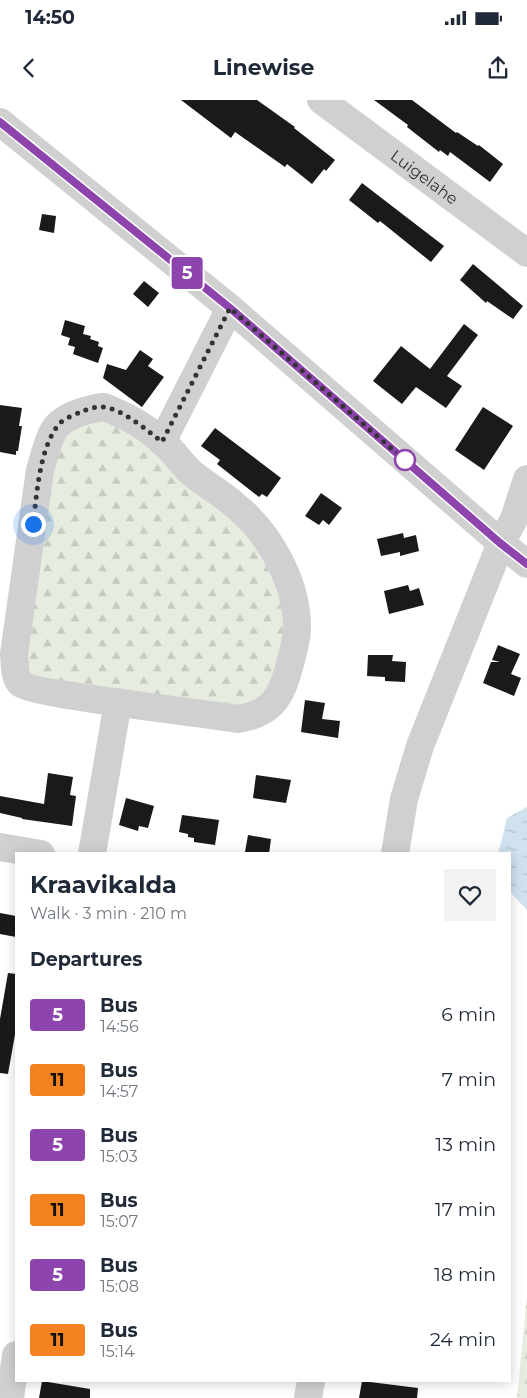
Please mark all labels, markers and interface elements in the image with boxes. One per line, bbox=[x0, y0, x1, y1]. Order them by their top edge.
text: 14:50 bbox=[25, 6, 75, 29]
icon: back bbox=[15, 54, 43, 82]
text: Linewise bbox=[213, 54, 314, 81]
icon: share bbox=[484, 54, 512, 82]
street label: Luigelahe bbox=[387, 146, 462, 209]
line badge: 5 bbox=[171, 257, 203, 289]
text: 5 bbox=[182, 262, 192, 284]
unlabelled marker bbox=[394, 449, 416, 471]
your location bbox=[21, 512, 46, 537]
button: heart bbox=[444, 869, 496, 921]
text: Kraavikalda bbox=[30, 870, 177, 899]
text: Walk · 3 min · 210 m bbox=[30, 904, 187, 923]
text: Departures bbox=[30, 948, 142, 971]
text: Bus bbox=[100, 994, 138, 1017]
text: 6 min bbox=[441, 1003, 496, 1026]
text: 5 bbox=[52, 1004, 63, 1026]
text: 14:56 bbox=[100, 1017, 139, 1036]
text: Bus bbox=[100, 1059, 138, 1082]
text: 7 min bbox=[442, 1068, 496, 1091]
text: 11 bbox=[50, 1069, 65, 1091]
text: 14:57 bbox=[100, 1082, 138, 1101]
text: Bus bbox=[100, 1124, 138, 1147]
text: 13 min bbox=[435, 1133, 496, 1156]
text: 5 bbox=[52, 1134, 63, 1156]
text: 15:03 bbox=[100, 1147, 138, 1166]
text: Bus bbox=[100, 1189, 138, 1212]
text: 17 min bbox=[435, 1198, 496, 1221]
text: 11 bbox=[50, 1199, 65, 1221]
text: 15:07 bbox=[100, 1212, 138, 1231]
text: Bus bbox=[100, 1254, 138, 1277]
text: 18 min bbox=[434, 1263, 496, 1286]
text: 5 bbox=[52, 1264, 63, 1286]
text: 15:08 bbox=[100, 1277, 139, 1296]
text: Bus bbox=[100, 1319, 138, 1342]
text: 24 min bbox=[430, 1328, 496, 1351]
text: 11 bbox=[50, 1329, 65, 1351]
text: 15:14 bbox=[100, 1342, 135, 1361]

